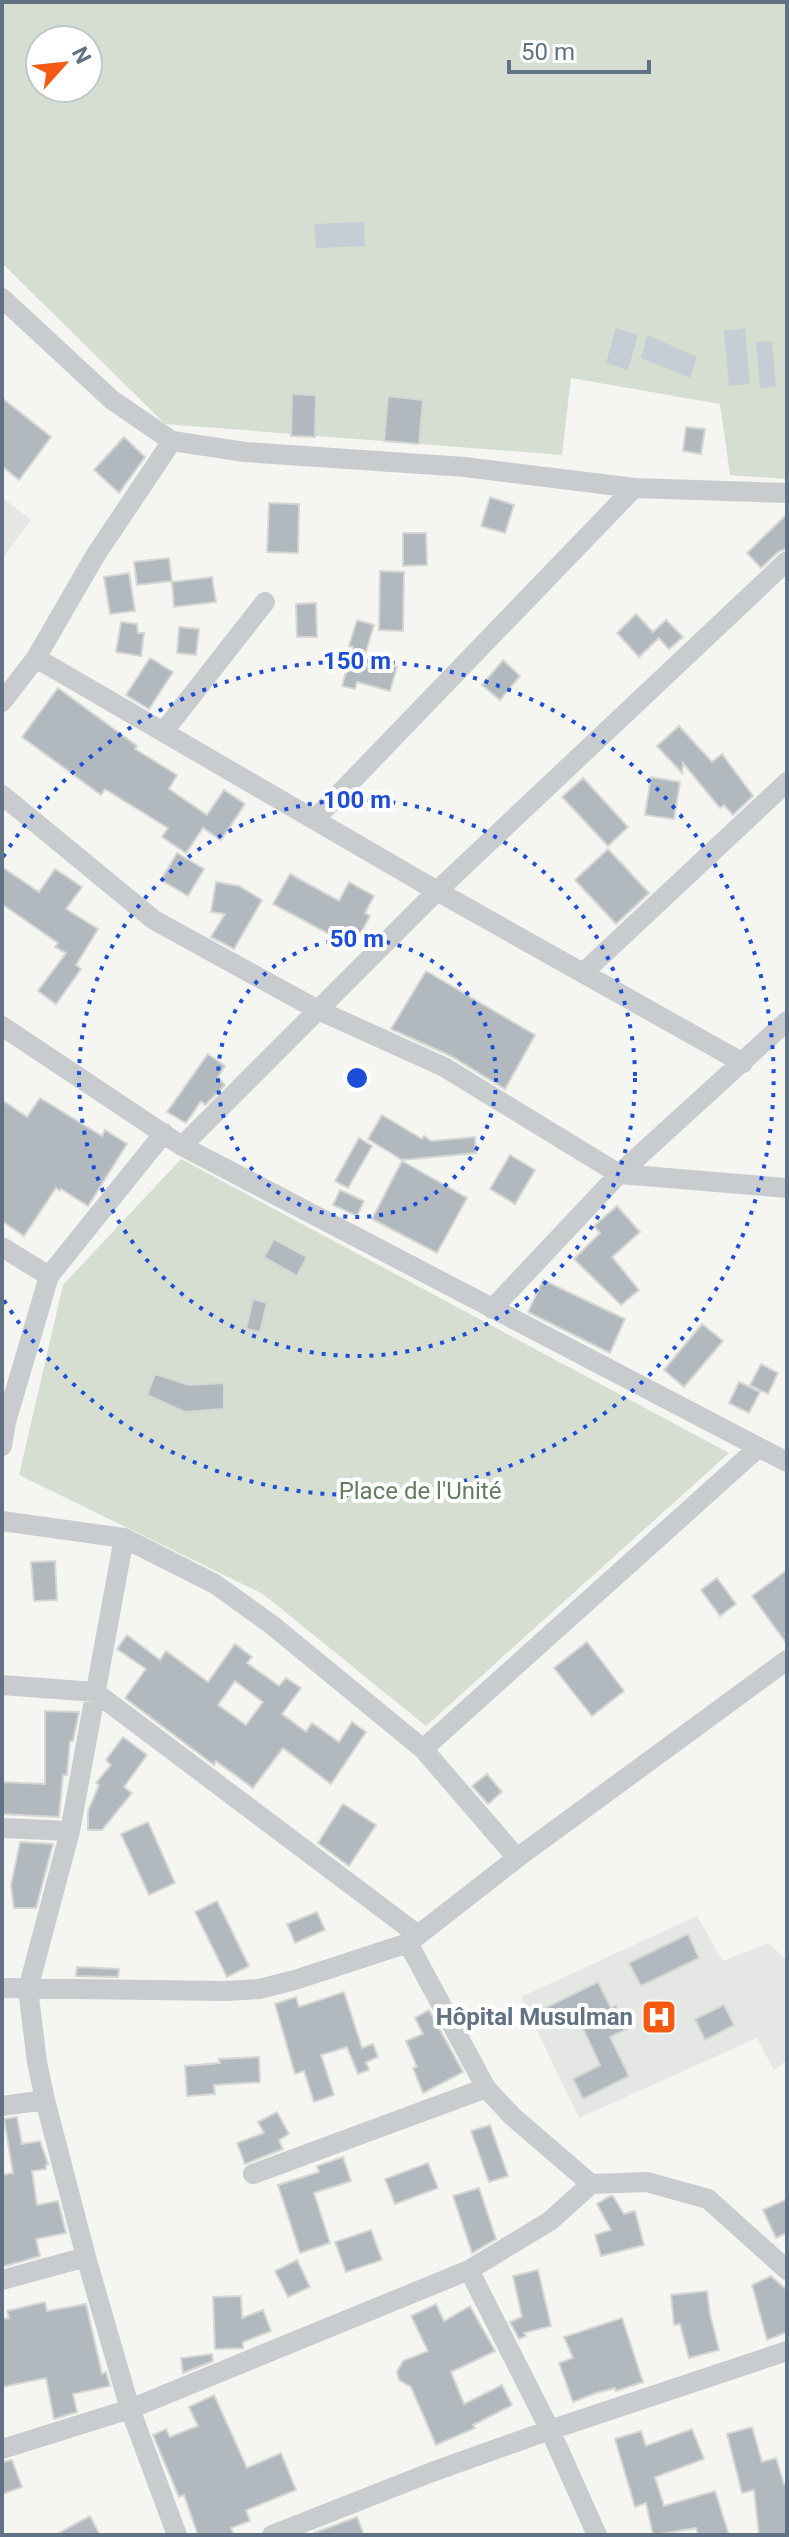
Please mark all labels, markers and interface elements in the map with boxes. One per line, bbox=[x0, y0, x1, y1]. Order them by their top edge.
north arrow bbox=[24, 24, 104, 104]
scale bar bbox=[509, 24, 649, 74]
text: 50 m bbox=[521, 38, 575, 66]
text: N bbox=[67, 43, 96, 68]
text: 150 m bbox=[323, 647, 391, 675]
text: 100 m bbox=[323, 786, 391, 814]
text: 50 m bbox=[330, 925, 384, 953]
centre of rings bbox=[343, 1064, 371, 1092]
park label: Place de l'Unité bbox=[339, 1477, 501, 1505]
hospital icon: Hôpital Musulman bbox=[640, 1998, 678, 2036]
place label: Hôpital Musulman bbox=[436, 2003, 633, 2031]

